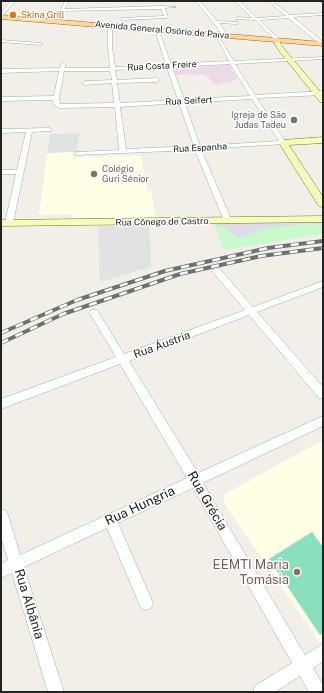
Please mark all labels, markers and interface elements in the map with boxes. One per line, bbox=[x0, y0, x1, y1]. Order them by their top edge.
marker: Skina Grill bbox=[8, 10, 18, 20]
place label: Skina Grill bbox=[21, 10, 64, 20]
street label: Avenida General Osório de Paiva bbox=[94, 19, 230, 41]
street label: Rua Costa Freire bbox=[127, 59, 197, 73]
street label: Rua Seifert bbox=[165, 94, 213, 108]
place label: Igreja de São Judas Tadeu bbox=[231, 110, 286, 131]
marker: Igreja de São Judas Tadeu bbox=[289, 115, 299, 125]
street label: Rua Espanha bbox=[173, 141, 227, 155]
place label: Colégio Guri Sênior bbox=[102, 164, 149, 185]
marker: Colégio Guri Sênior bbox=[89, 169, 99, 179]
street label: Rua Cônego de Castro bbox=[115, 216, 209, 228]
street label: Rua Áustria bbox=[132, 329, 192, 361]
street label: Rua Grécia bbox=[184, 469, 230, 533]
street label: Rua Hungria bbox=[103, 483, 177, 529]
place label: EEMTI Maria Tomásia bbox=[212, 557, 289, 588]
street label: Rua Albânia bbox=[11, 567, 47, 641]
marker: EEMTI Maria Tomásia bbox=[292, 567, 302, 577]

